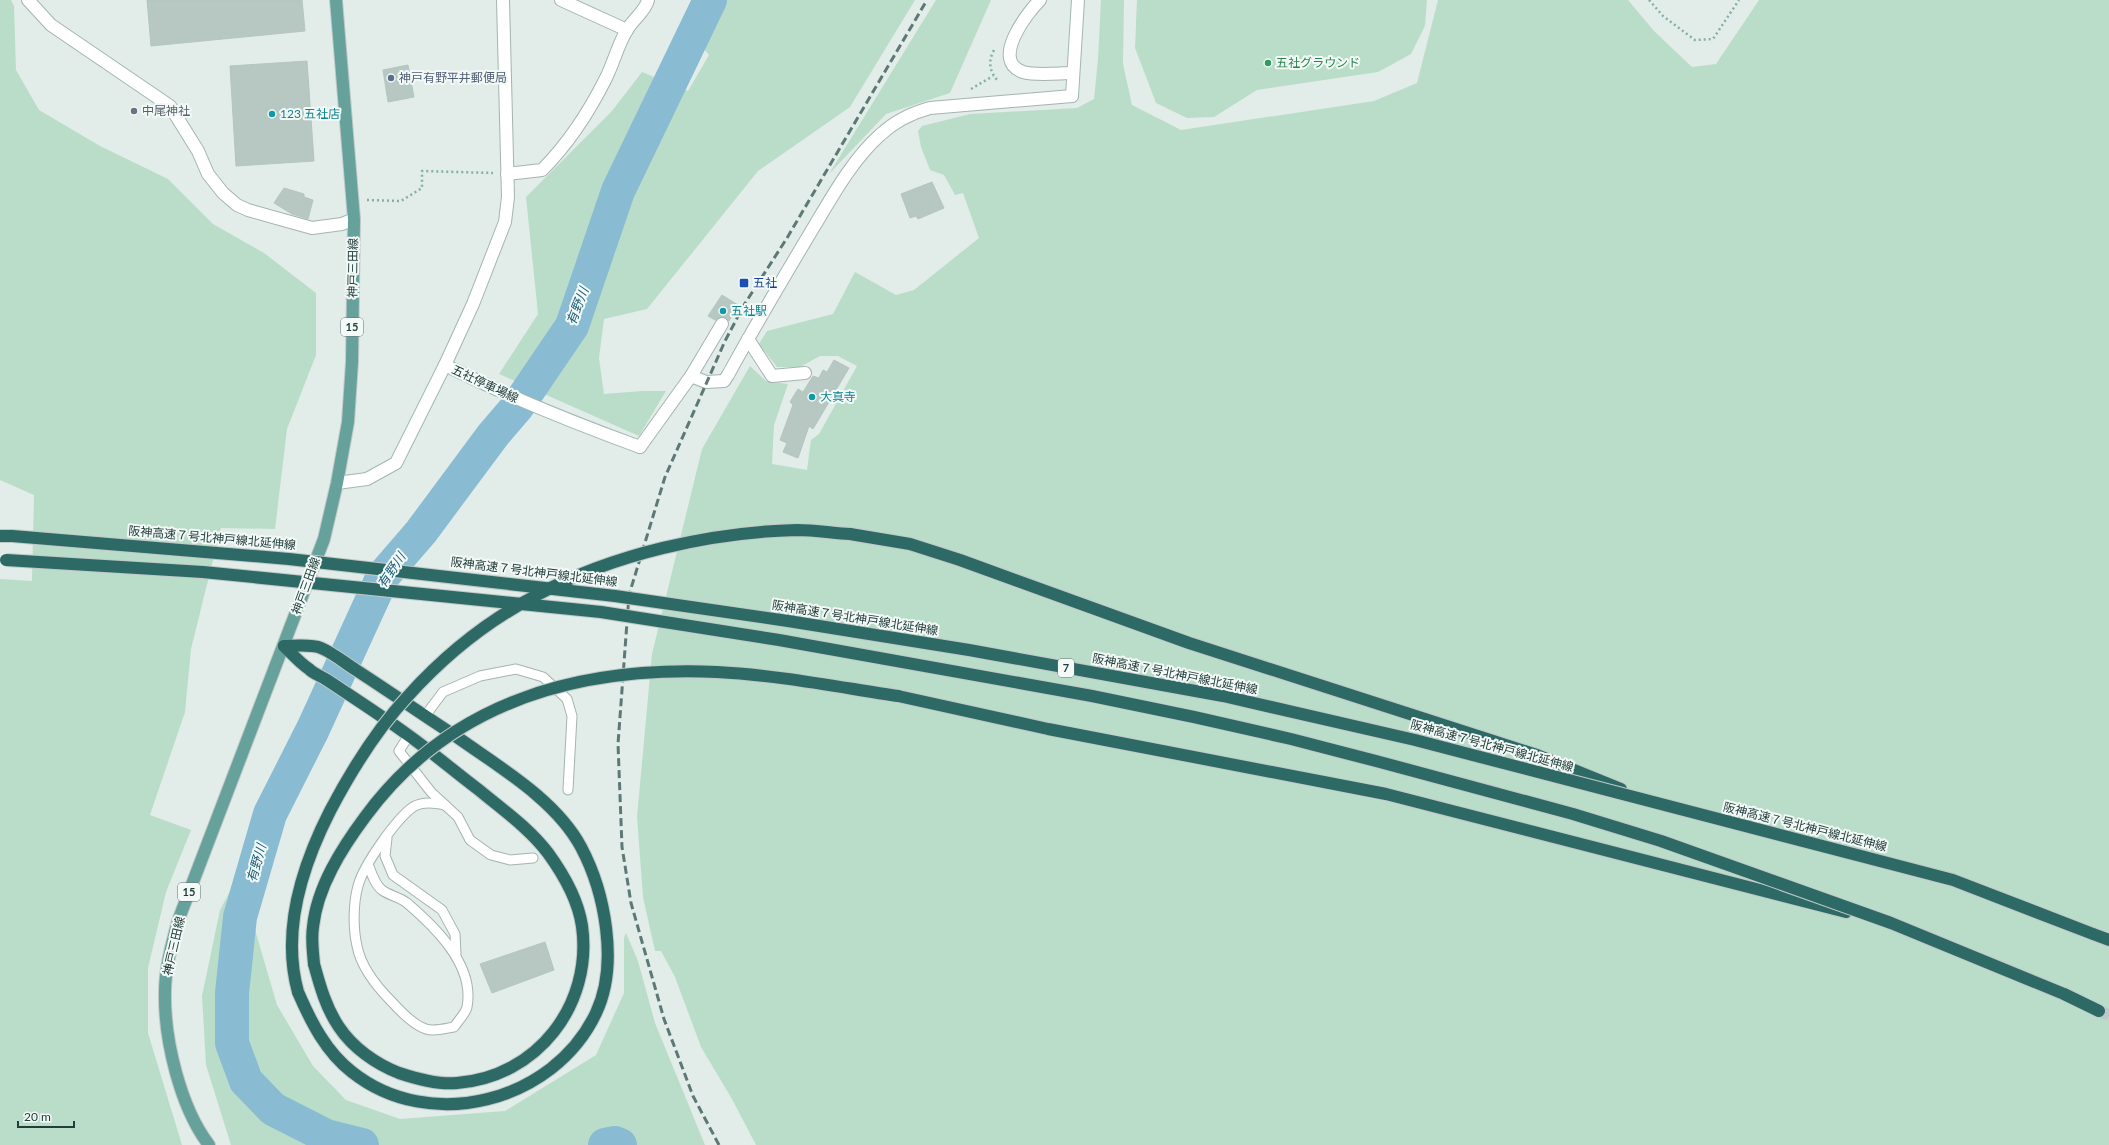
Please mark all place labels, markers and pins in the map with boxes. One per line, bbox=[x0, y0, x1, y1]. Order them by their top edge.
place label: 五社グラウンド bbox=[1276, 55, 1360, 70]
marker: 五社グラウンド bbox=[1263, 58, 1273, 68]
place label: 神戸有野平井郵便局 bbox=[399, 70, 507, 85]
marker: 神戸有野平井郵便局 bbox=[386, 73, 396, 83]
place label: 中尾神社 bbox=[142, 103, 190, 118]
marker: 中尾神社 bbox=[129, 106, 139, 116]
place label: 123 五社店 bbox=[280, 106, 340, 121]
marker: 123 五社店 bbox=[267, 109, 277, 119]
place label: 五社 bbox=[753, 275, 777, 290]
marker: 五社 bbox=[738, 277, 750, 289]
place label: 五社駅 bbox=[731, 303, 767, 318]
marker: 五社駅 bbox=[718, 306, 728, 316]
place label: 大真寺 bbox=[820, 389, 856, 404]
marker: 大真寺 bbox=[807, 392, 817, 402]

